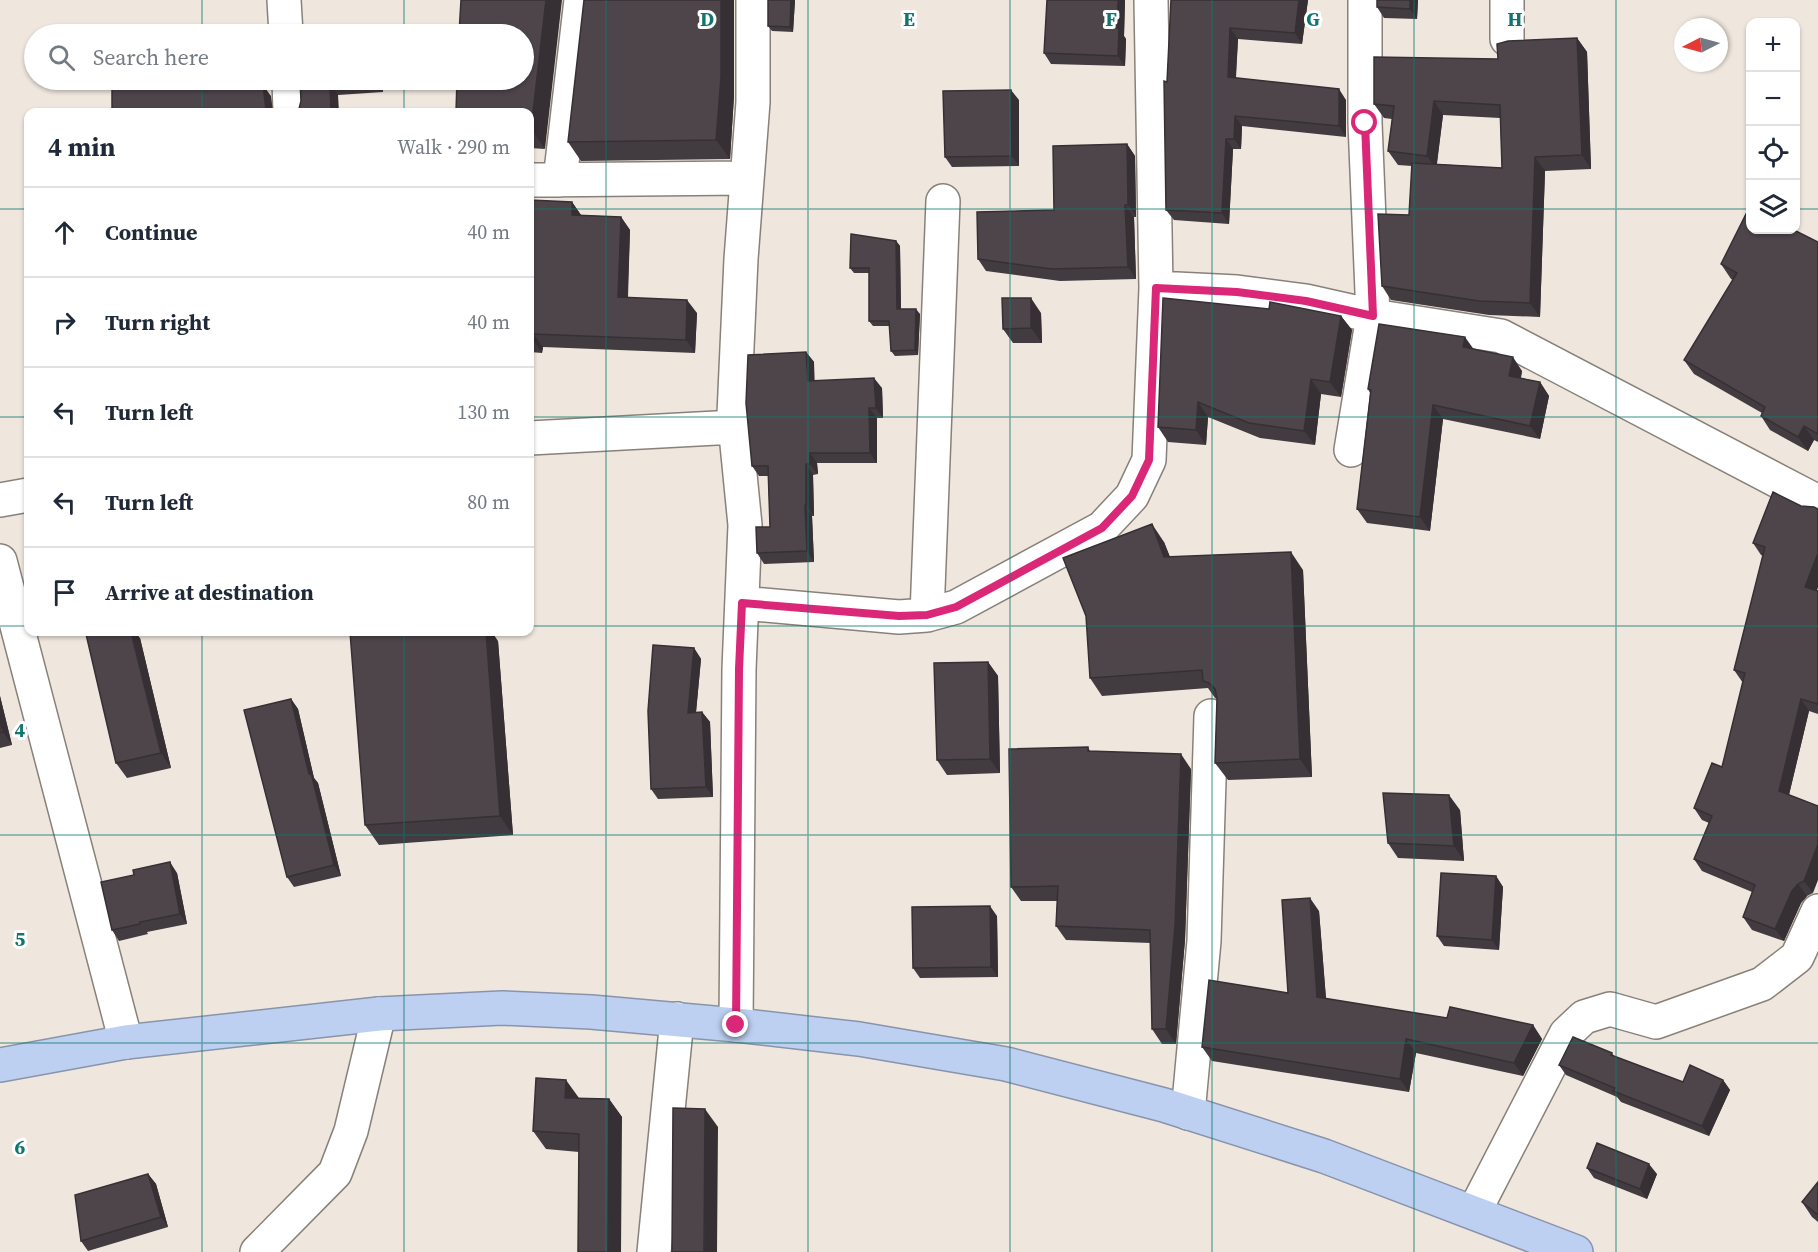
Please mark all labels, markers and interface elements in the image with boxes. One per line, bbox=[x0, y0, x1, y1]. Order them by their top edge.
text: D bbox=[700, 5, 714, 33]
text: E bbox=[903, 5, 915, 33]
text: F bbox=[1105, 5, 1117, 33]
text: G bbox=[1306, 5, 1320, 33]
text: H bbox=[1507, 5, 1523, 33]
north arrow bbox=[1674, 18, 1728, 72]
map controls bbox=[1746, 18, 1800, 234]
button: + bbox=[1746, 18, 1800, 72]
search box bbox=[24, 24, 534, 90]
icon: search bbox=[45, 41, 78, 74]
text: Search here bbox=[93, 42, 209, 72]
button: − bbox=[1746, 72, 1800, 126]
route start bbox=[1351, 109, 1377, 135]
button: locate bbox=[1746, 126, 1800, 180]
text: 4 min bbox=[48, 129, 115, 165]
text: Walk · 290 m bbox=[397, 133, 510, 161]
button: layers bbox=[1746, 180, 1800, 234]
icon: ahead bbox=[48, 216, 81, 249]
text: Continue bbox=[105, 217, 198, 247]
text: 40 m bbox=[467, 218, 510, 246]
icon: right bbox=[48, 306, 81, 339]
text: Turn right bbox=[105, 307, 210, 337]
text: 40 m bbox=[467, 308, 510, 336]
icon: left bbox=[48, 396, 81, 429]
text: Turn left bbox=[105, 397, 193, 427]
text: 130 m bbox=[457, 398, 510, 426]
icon: left bbox=[48, 486, 81, 519]
text: Turn left bbox=[105, 487, 193, 517]
text: 80 m bbox=[467, 488, 510, 516]
icon: arrive bbox=[48, 576, 81, 609]
text: Arrive at destination bbox=[105, 577, 314, 607]
text: 4 bbox=[15, 716, 26, 744]
text: 5 bbox=[15, 925, 26, 953]
route end bbox=[722, 1011, 748, 1037]
text: 6 bbox=[15, 1133, 26, 1161]

